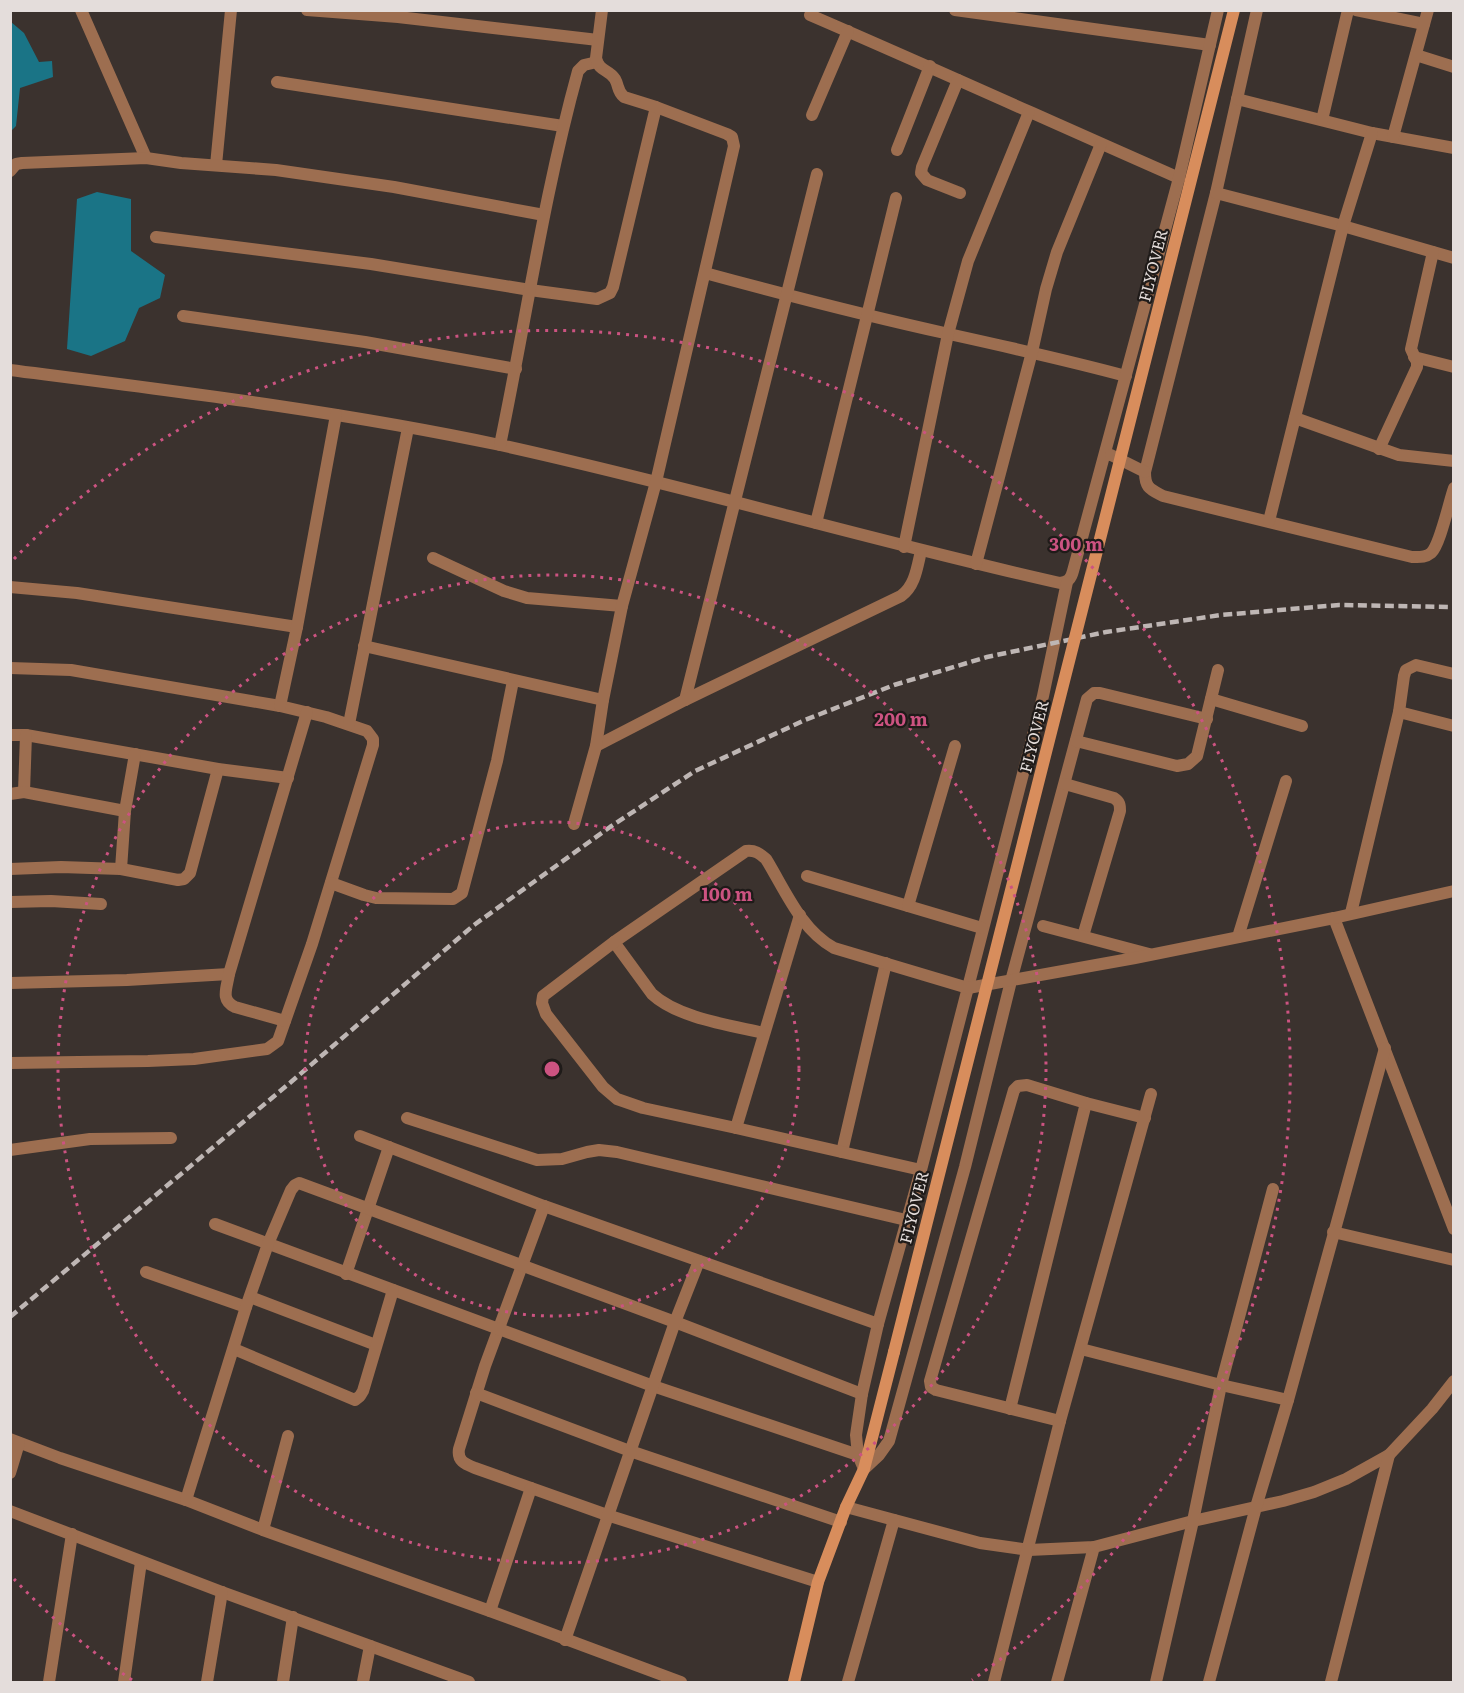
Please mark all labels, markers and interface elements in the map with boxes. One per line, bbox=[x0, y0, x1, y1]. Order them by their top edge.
street label: FLYOVER bbox=[1131, 226, 1173, 304]
text: 300 m bbox=[1049, 530, 1103, 557]
street label: FLYOVER bbox=[1012, 697, 1054, 775]
text: 200 m bbox=[874, 705, 928, 732]
text: 100 m bbox=[701, 880, 753, 907]
centre of rings bbox=[542, 1059, 562, 1079]
street label: FLYOVER bbox=[892, 1168, 934, 1246]

